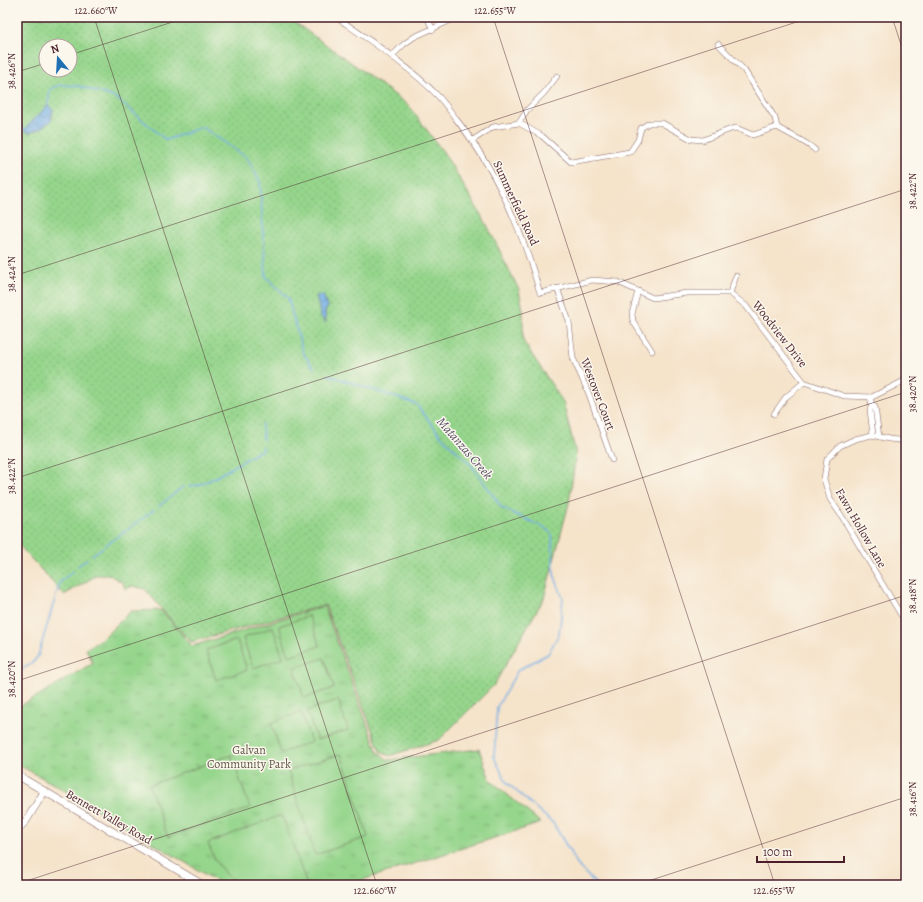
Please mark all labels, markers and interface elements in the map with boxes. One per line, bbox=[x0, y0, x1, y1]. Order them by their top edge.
text: 122.660°W bbox=[75, 4, 118, 17]
text: 122.655°W bbox=[474, 4, 516, 17]
north arrow bbox=[38, 38, 78, 78]
text: N bbox=[49, 41, 61, 57]
text: 38.426°N bbox=[5, 53, 18, 89]
street label: Summerfield Road bbox=[489, 158, 543, 249]
text: 38.422°N bbox=[906, 173, 919, 209]
text: 38.424°N bbox=[5, 256, 18, 292]
street label: Woodview Drive bbox=[748, 297, 811, 371]
street label: Westover Court bbox=[577, 355, 619, 432]
text: 38.420°N bbox=[906, 376, 919, 412]
water label: Matanzas Creek bbox=[433, 413, 497, 483]
text: 38.422°N bbox=[5, 458, 18, 494]
street label: Fawn Hollow Lane bbox=[832, 485, 890, 571]
text: 38.418°N bbox=[906, 578, 919, 614]
text: 38.420°N bbox=[5, 661, 18, 697]
park label: Galvan Community Park bbox=[207, 742, 291, 772]
text: 38.416°N bbox=[906, 782, 919, 816]
street label: Bennett Valley Road bbox=[63, 786, 156, 848]
scale bar bbox=[757, 838, 844, 864]
text: 100 m bbox=[763, 844, 792, 860]
text: 122.660°W bbox=[354, 884, 397, 897]
text: 122.655°W bbox=[753, 884, 795, 897]

